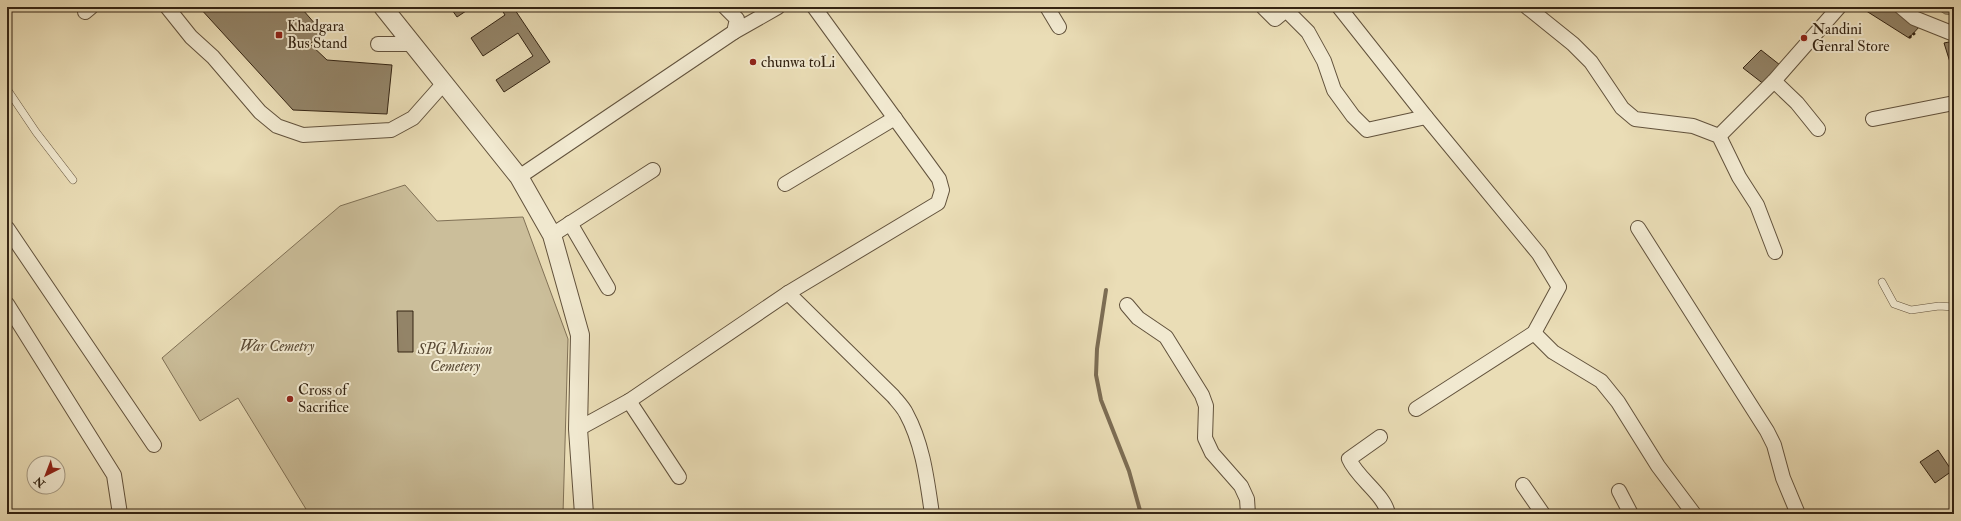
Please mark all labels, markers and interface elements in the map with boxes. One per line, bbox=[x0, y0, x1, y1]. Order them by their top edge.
place label: Khadgara Bus Stand bbox=[287, 17, 348, 53]
place label: Nandini Genral Store bbox=[1812, 20, 1890, 56]
marker: Khadgara Bus Stand bbox=[274, 30, 284, 40]
marker: Nandini Genral Store bbox=[1799, 33, 1809, 43]
place label: chunwa toLi bbox=[761, 53, 835, 72]
marker: chunwa toLi bbox=[748, 57, 758, 67]
park label: War Cemetry bbox=[240, 337, 315, 356]
park label: SPG Mission Cemetery bbox=[417, 340, 492, 376]
place label: Cross of Sacrifice bbox=[298, 381, 349, 417]
marker: Cross of Sacrifice bbox=[285, 394, 295, 404]
north arrow bbox=[26, 455, 66, 495]
text: N bbox=[31, 473, 48, 491]

